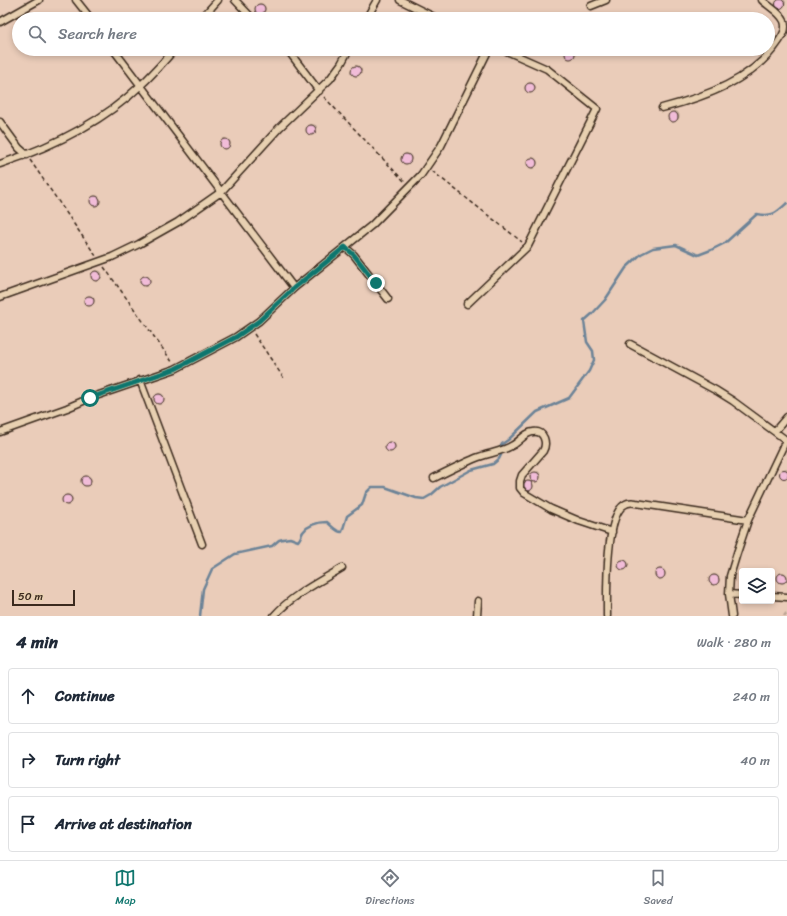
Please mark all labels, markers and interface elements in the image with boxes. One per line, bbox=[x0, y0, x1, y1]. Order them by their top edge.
search box bbox=[12, 12, 775, 56]
text: Search here bbox=[58, 21, 137, 47]
icon: search bbox=[26, 23, 48, 45]
route end bbox=[367, 274, 385, 292]
route start bbox=[81, 389, 99, 407]
map controls bbox=[739, 568, 775, 604]
button: layers bbox=[739, 568, 775, 604]
text: 50 m bbox=[18, 587, 43, 606]
scale bar bbox=[12, 588, 75, 607]
text: 4 min bbox=[16, 627, 58, 657]
text: Walk · 280 m bbox=[697, 631, 771, 654]
text: Continue bbox=[55, 683, 115, 709]
icon: ahead bbox=[17, 685, 39, 707]
text: 240 m bbox=[733, 685, 770, 708]
text: Turn right bbox=[55, 747, 120, 773]
icon: right bbox=[17, 749, 39, 771]
text: 40 m bbox=[740, 749, 770, 772]
text: Arrive at destination bbox=[55, 811, 192, 837]
icon: arrive bbox=[17, 813, 39, 835]
tab: Map bbox=[114, 867, 136, 910]
tab: Directions bbox=[365, 867, 415, 910]
tab: Saved bbox=[644, 867, 673, 910]

